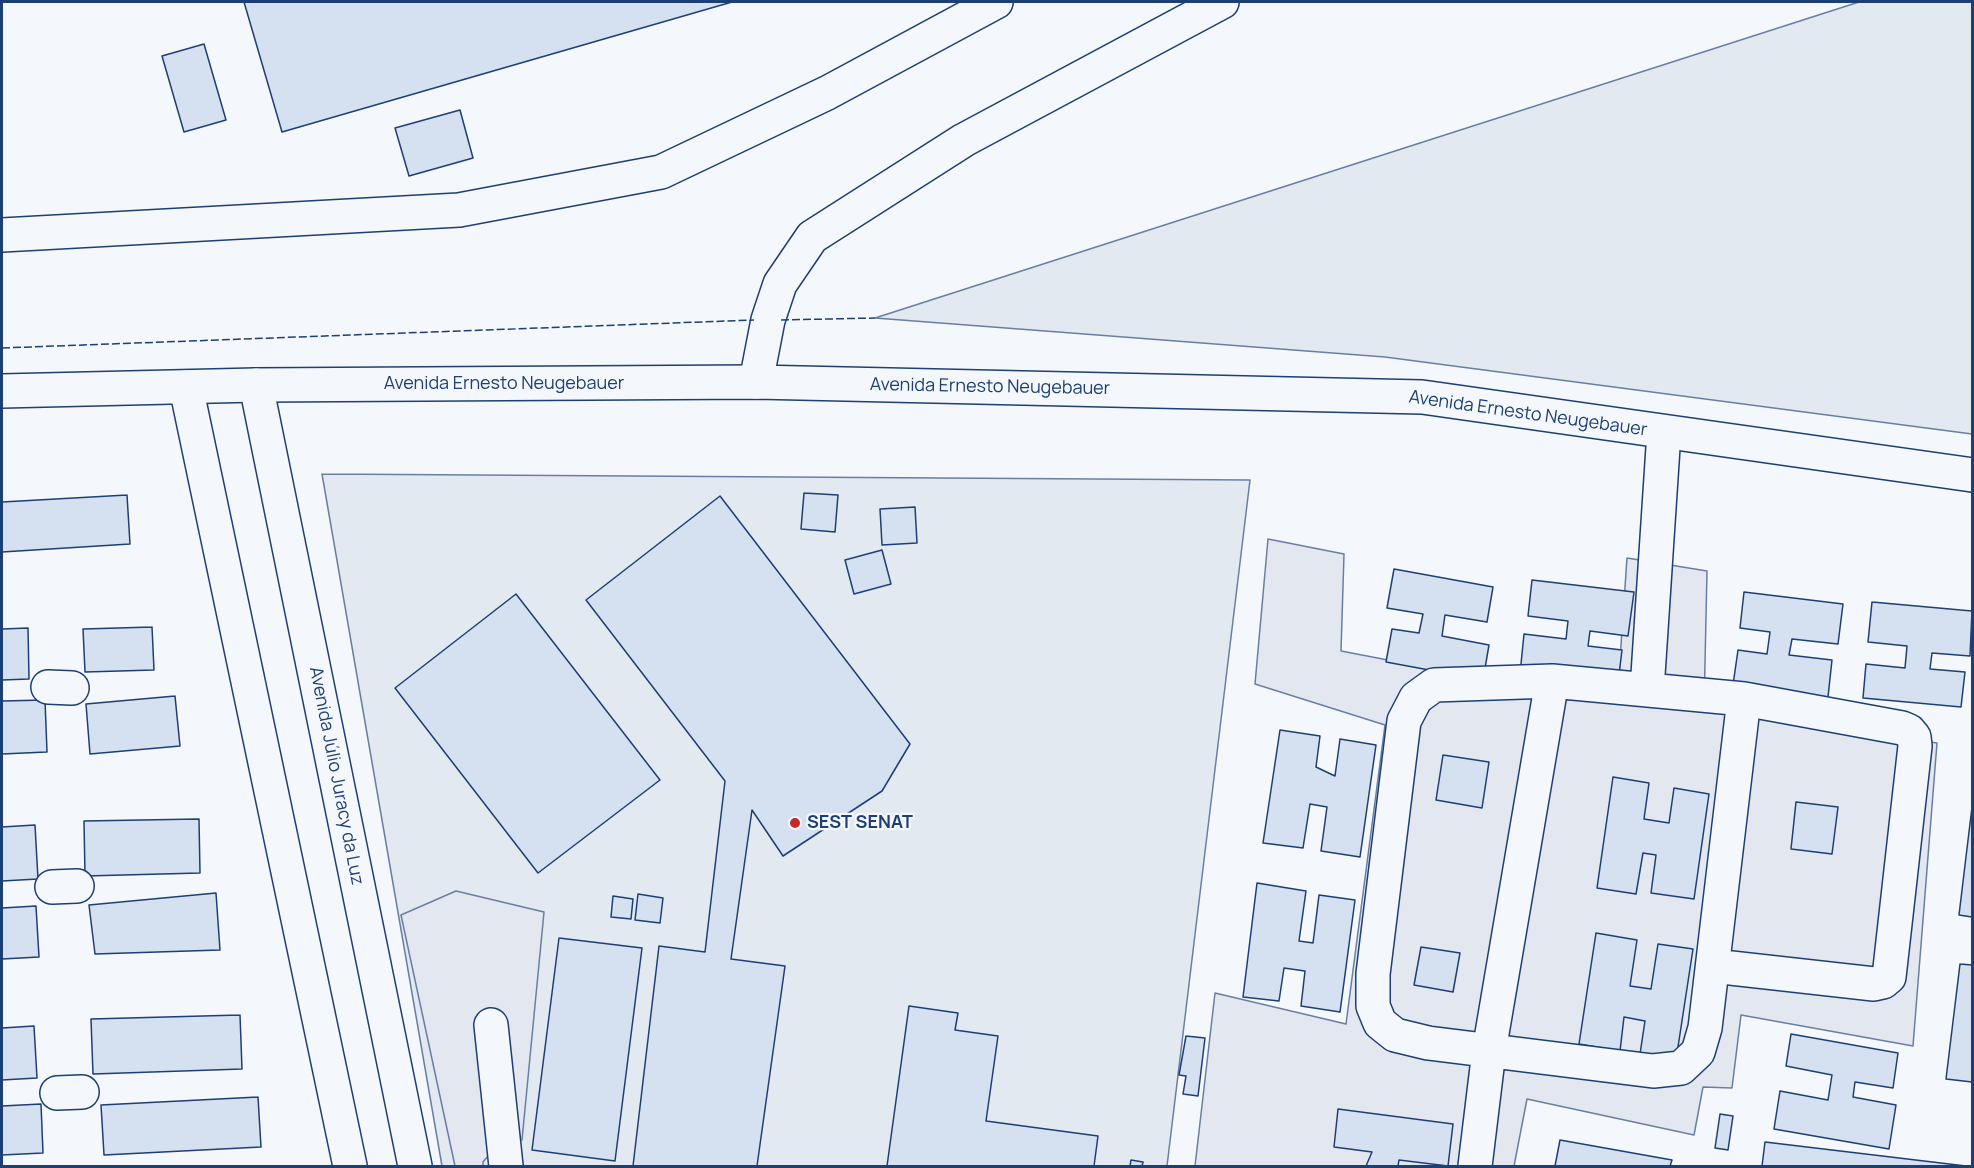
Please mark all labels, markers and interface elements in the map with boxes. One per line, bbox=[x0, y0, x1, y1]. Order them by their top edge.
street label: Avenida Ernesto Neugebauer bbox=[384, 373, 624, 395]
street label: Avenida Ernesto Neugebauer bbox=[870, 374, 1110, 400]
street label: Avenida Ernesto Neugebauer bbox=[1407, 387, 1649, 441]
street label: Avenida Júlio Juracy da Luz bbox=[304, 665, 368, 887]
place label: SEST SENAT bbox=[807, 812, 913, 834]
marker: SEST SENAT bbox=[788, 816, 802, 830]

